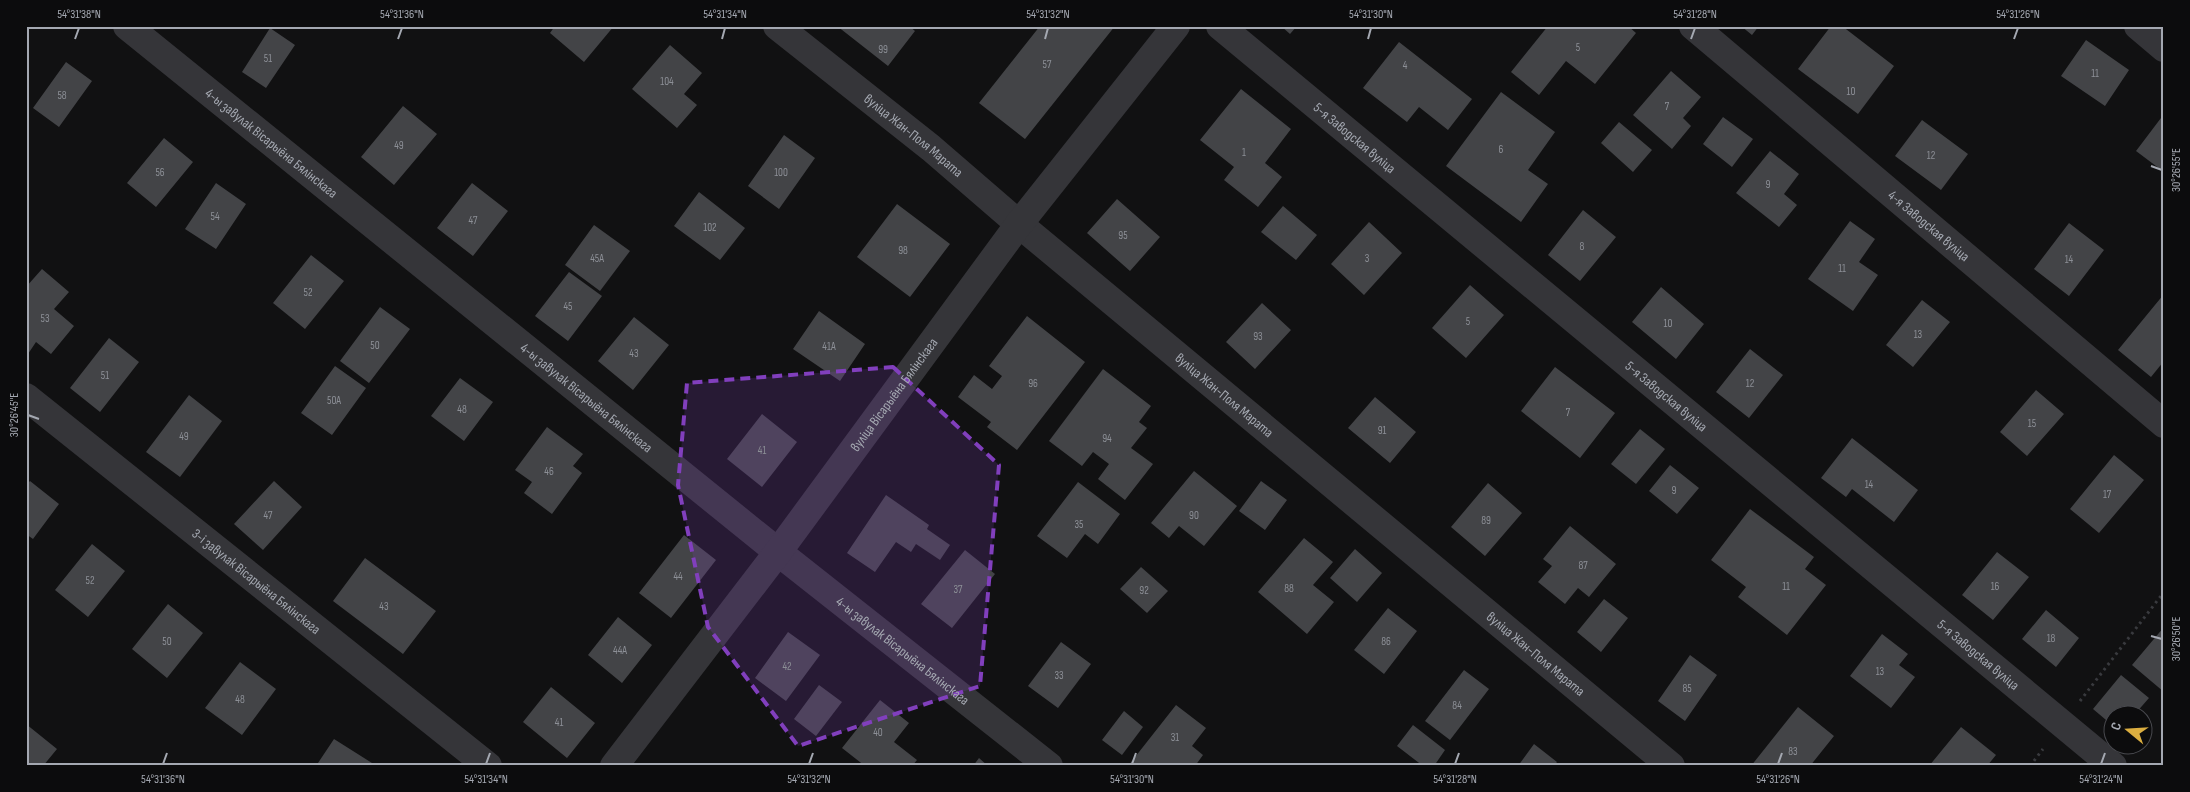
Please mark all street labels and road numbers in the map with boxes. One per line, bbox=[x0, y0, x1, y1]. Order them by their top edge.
street label: 4-ы завулак Вісарыёна Бялінскага bbox=[202, 85, 341, 202]
street label: вуліца Жан-Поля Марата bbox=[860, 90, 966, 181]
street label: 5-я Заводская вуліца bbox=[1310, 99, 1399, 177]
street label: 4-я Заводская вуліца bbox=[1884, 186, 1973, 265]
street label: вуліца Вісарыёна Бялінскага bbox=[847, 335, 941, 455]
street label: 4-ы завулак Вісарыёна Бялінскага bbox=[517, 339, 656, 456]
street label: вуліца Жан-Поля Марата bbox=[1172, 349, 1277, 441]
street label: 5-я Заводская вуліца bbox=[1622, 358, 1711, 435]
street label: 3-і завулак Вісарыёна Бялінскага bbox=[188, 525, 324, 638]
street label: 4-ы завулак Вісарыёна Бялінскага bbox=[832, 593, 973, 709]
street label: вуліца Жан-Поля Марата bbox=[1483, 608, 1588, 700]
street label: 5-я Заводская вуліца bbox=[1934, 616, 2023, 694]

